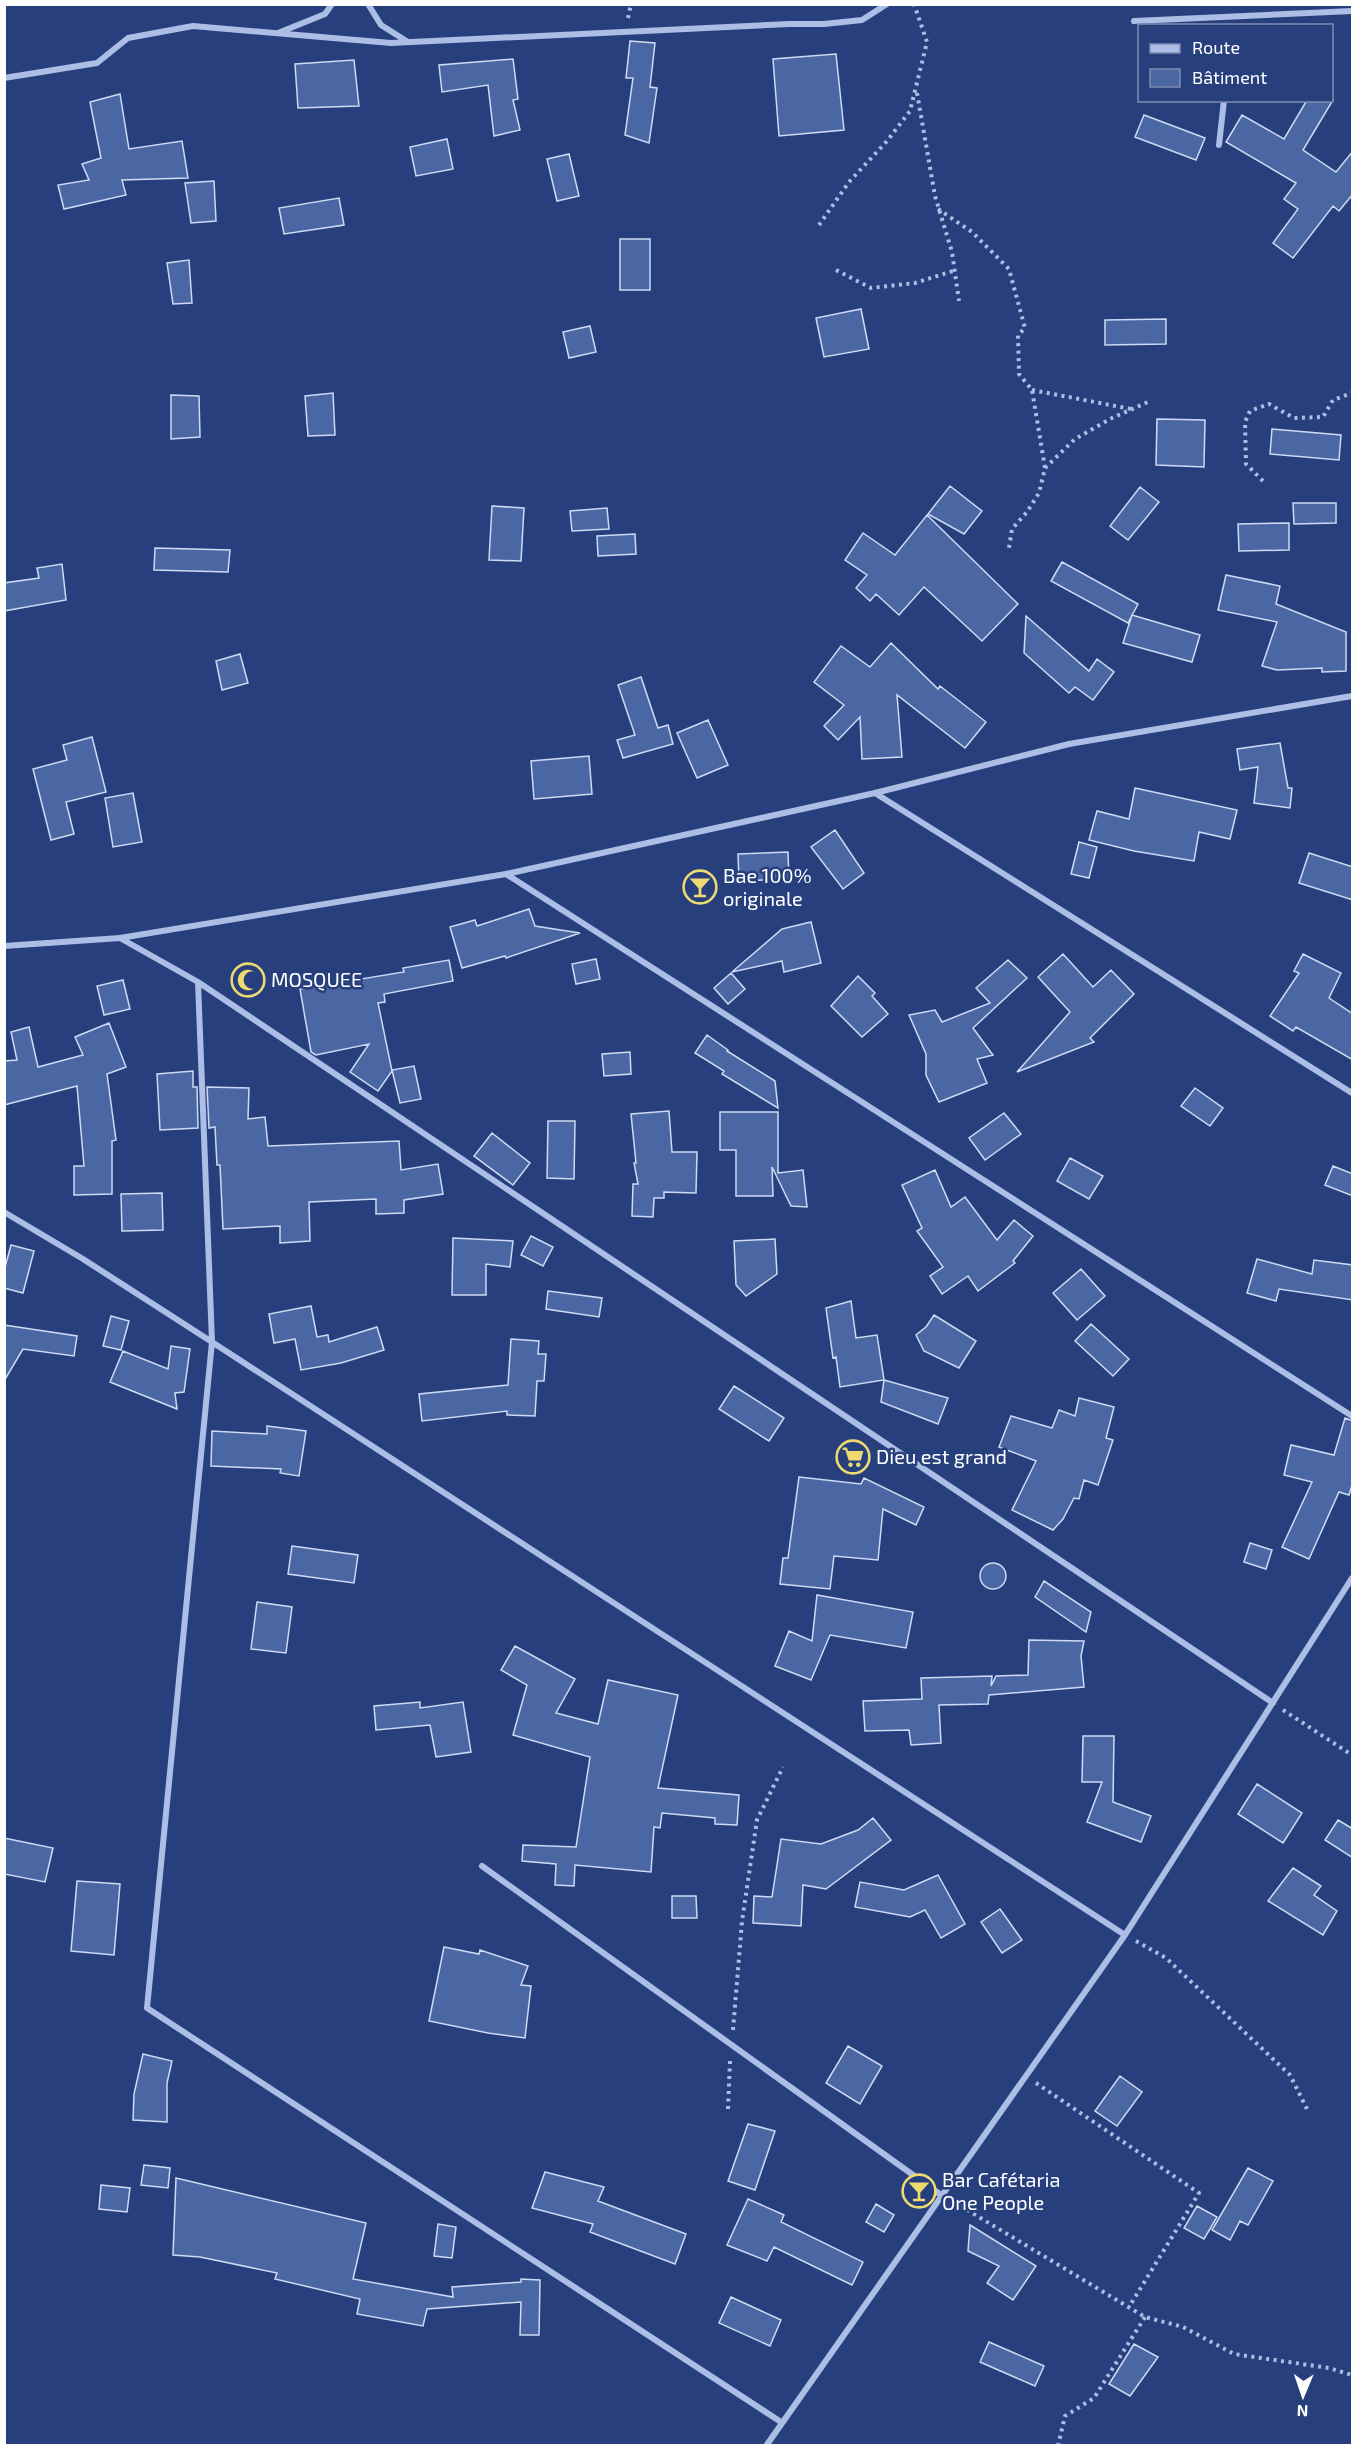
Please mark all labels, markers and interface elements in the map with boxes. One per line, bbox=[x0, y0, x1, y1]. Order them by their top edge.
legend bbox=[1138, 24, 1333, 102]
text: Route bbox=[1192, 36, 1240, 58]
text: Bâtiment bbox=[1192, 66, 1267, 88]
place label: Bae 100% originale bbox=[723, 863, 812, 910]
bar icon: Bae 100% originale bbox=[682, 869, 718, 905]
mosque icon: MOSQUEE bbox=[230, 962, 266, 998]
place label: MOSQUEE bbox=[271, 967, 362, 991]
supermarket icon: Dieu est grand bbox=[835, 1439, 871, 1475]
place label: Dieu est grand bbox=[876, 1444, 1007, 1468]
place label: Bar Cafétaria One People bbox=[942, 2167, 1061, 2214]
bar icon: Bar Cafétaria One People bbox=[901, 2173, 937, 2209]
north arrow bbox=[1273, 2366, 1333, 2426]
text: N bbox=[1296, 2402, 1309, 2421]

